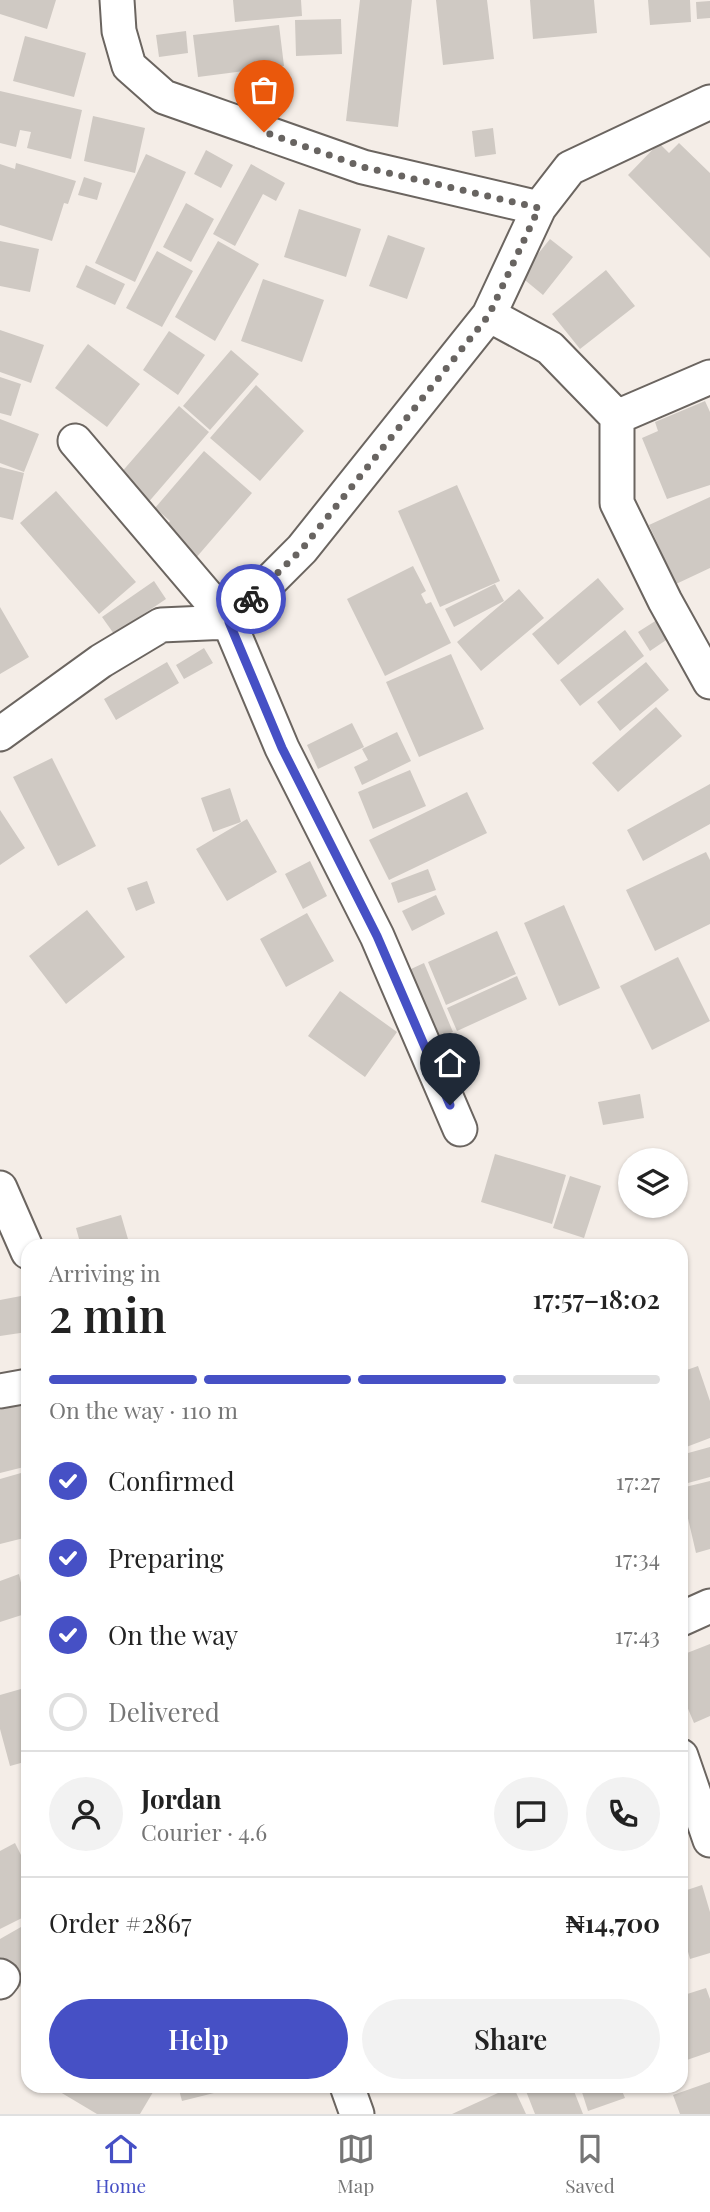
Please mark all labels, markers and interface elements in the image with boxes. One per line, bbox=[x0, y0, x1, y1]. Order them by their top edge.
pin bbox=[234, 60, 294, 132]
icon: bag bbox=[245, 71, 283, 109]
courier bbox=[216, 564, 286, 634]
icon: bike bbox=[232, 580, 270, 618]
pin bbox=[420, 1033, 480, 1105]
icon: home bbox=[431, 1044, 469, 1082]
map controls bbox=[618, 1148, 688, 1218]
button: layers bbox=[618, 1148, 688, 1218]
text: Arriving in bbox=[49, 1257, 161, 1288]
text: 17:57–18:02 bbox=[532, 1281, 660, 1316]
text: 2 min bbox=[49, 1283, 167, 1345]
text: On the way · 110 m bbox=[49, 1394, 238, 1425]
icon: check bbox=[49, 1462, 87, 1500]
text: Confirmed bbox=[108, 1463, 235, 1498]
text: 17:27 bbox=[616, 1465, 660, 1496]
icon: check bbox=[49, 1539, 87, 1577]
text: Preparing bbox=[108, 1540, 224, 1575]
text: 17:34 bbox=[614, 1542, 660, 1573]
icon: check bbox=[49, 1616, 87, 1654]
text: On the way bbox=[108, 1617, 238, 1652]
text: 17:43 bbox=[615, 1619, 660, 1650]
text: Delivered bbox=[108, 1694, 220, 1729]
button: person bbox=[49, 1777, 123, 1851]
button: chat bbox=[494, 1777, 568, 1851]
button: phone bbox=[586, 1777, 660, 1851]
text: Jordan bbox=[141, 1781, 221, 1816]
text: Courier · 4.6 bbox=[141, 1816, 267, 1847]
text: Order #2867 bbox=[49, 1905, 192, 1940]
text: ₦14,700 bbox=[566, 1905, 660, 1940]
button: Help bbox=[49, 1999, 348, 2079]
button: Share bbox=[362, 1999, 660, 2079]
tab: Home bbox=[95, 2130, 146, 2198]
tab: Map bbox=[337, 2130, 375, 2198]
tab: Saved bbox=[565, 2130, 615, 2198]

